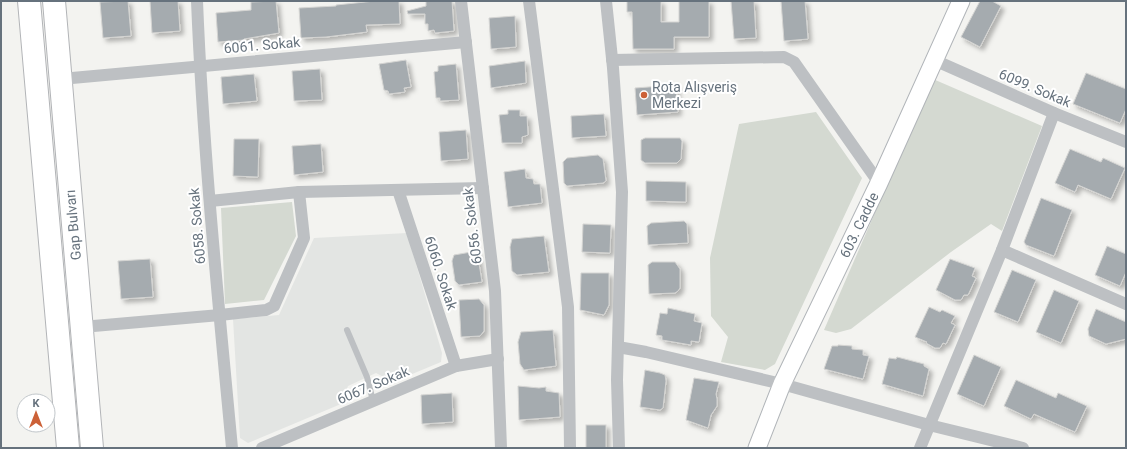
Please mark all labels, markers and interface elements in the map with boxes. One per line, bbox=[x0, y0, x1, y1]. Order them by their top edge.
street label: 6061. Sokak bbox=[223, 34, 302, 56]
street label: 6099. Sokak bbox=[997, 66, 1074, 111]
place label: Rota Alışveriş Merkezi bbox=[652, 79, 737, 111]
marker: Rota Alışveriş Merkezi bbox=[639, 90, 649, 100]
street label: 6058. Sokak bbox=[186, 186, 208, 265]
street label: 6056. Sokak bbox=[459, 186, 485, 265]
street label: Gap Bulvarı bbox=[62, 189, 84, 261]
street label: 603. Cadde bbox=[836, 190, 882, 260]
street label: 6060. Sokak bbox=[422, 234, 461, 313]
street label: 6067. Sokak bbox=[335, 362, 412, 407]
north arrow bbox=[16, 393, 56, 433]
text: K bbox=[33, 397, 41, 410]

